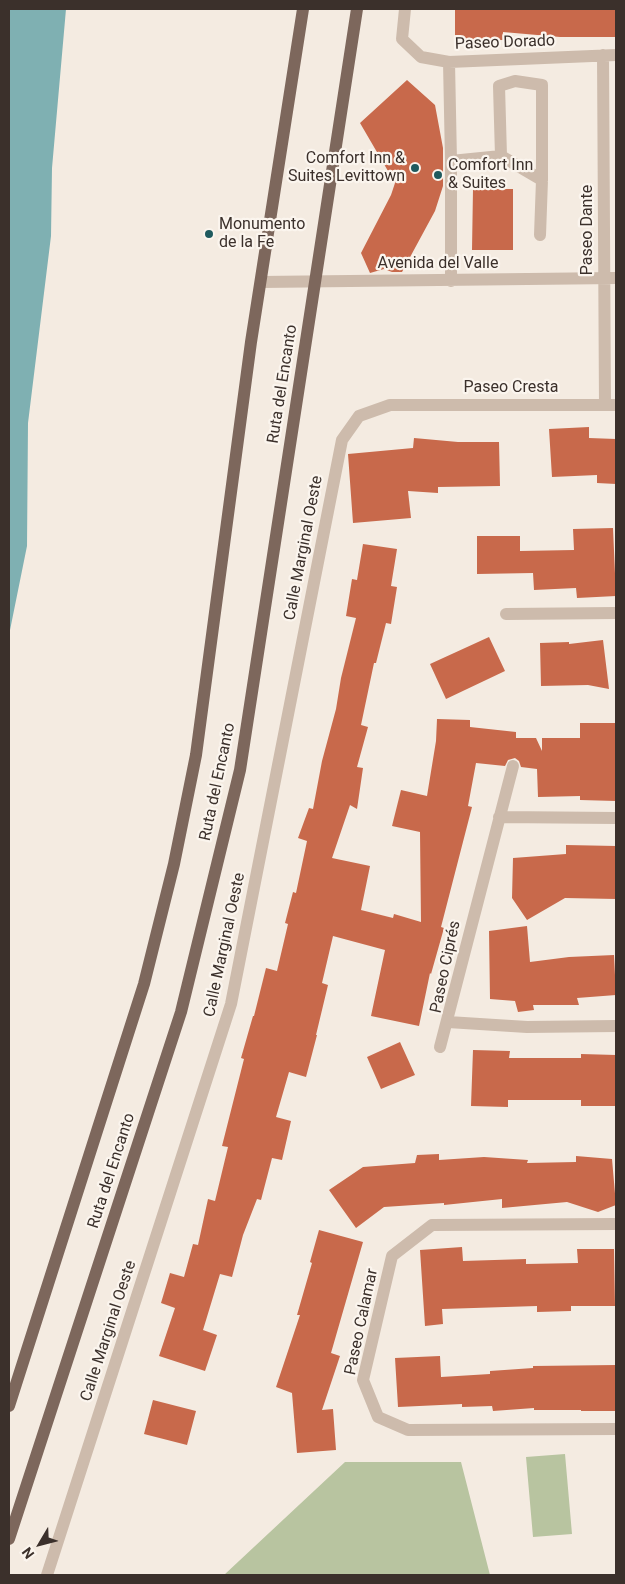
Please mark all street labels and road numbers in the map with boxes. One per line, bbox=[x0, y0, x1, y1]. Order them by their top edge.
street label: Paseo Dorado bbox=[455, 32, 555, 54]
street label: Paseo Dante bbox=[578, 185, 598, 275]
street label: Avenida del Valle bbox=[378, 254, 498, 274]
street label: Ruta del Encanto bbox=[264, 323, 302, 445]
street label: Paseo Cresta bbox=[464, 378, 558, 398]
street label: Calle Marginal Oeste bbox=[281, 474, 327, 622]
street label: Ruta del Encanto bbox=[196, 721, 240, 843]
street label: Calle Marginal Oeste bbox=[200, 871, 250, 1019]
street label: Paseo Ciprés bbox=[427, 919, 465, 1015]
street label: Ruta del Encanto bbox=[84, 1111, 140, 1231]
street label: Calle Marginal Oeste bbox=[77, 1258, 141, 1404]
street label: Paseo Calamar bbox=[341, 1267, 383, 1377]

